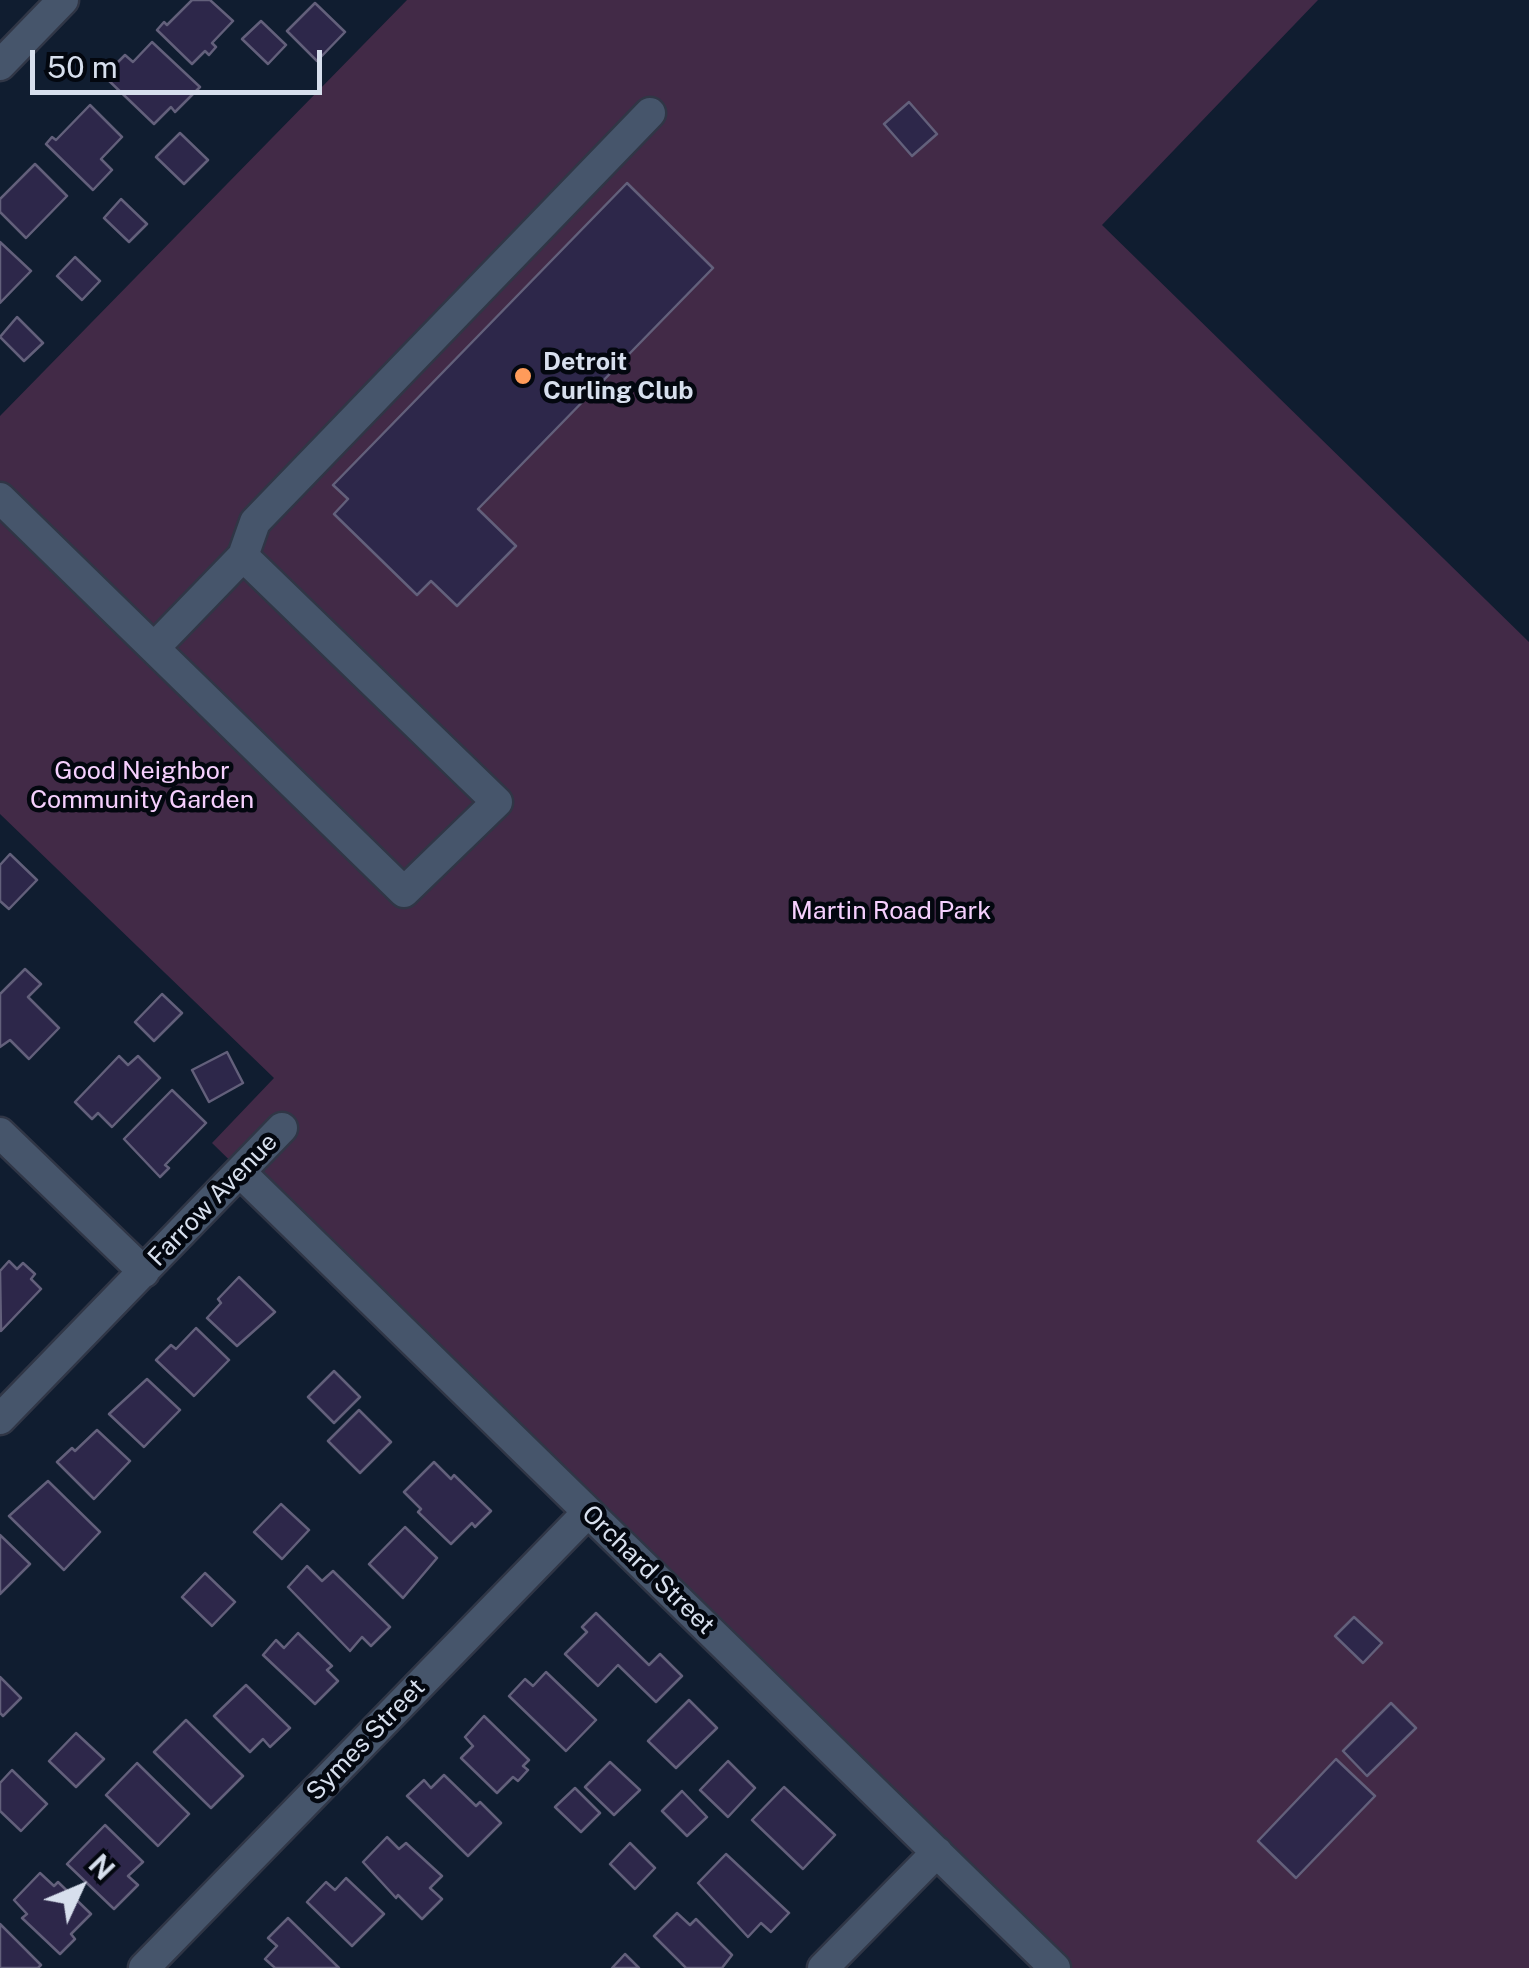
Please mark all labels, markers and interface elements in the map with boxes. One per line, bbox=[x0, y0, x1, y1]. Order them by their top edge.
scale bar bbox=[35, 30, 328, 92]
text: 50 m bbox=[47, 49, 118, 85]
place label: Detroit Curling Club bbox=[543, 347, 693, 406]
marker: Detroit Curling Club bbox=[512, 365, 534, 387]
park label: Good Neighbor Community Garden bbox=[30, 756, 254, 815]
park label: Martin Road Park bbox=[791, 896, 991, 926]
street label: Farrow Avenue bbox=[142, 1127, 284, 1273]
street label: Orchard Street bbox=[575, 1499, 721, 1641]
street label: Symes Street bbox=[300, 1673, 432, 1807]
north arrow bbox=[30, 1838, 130, 1938]
text: N bbox=[82, 1847, 121, 1886]

